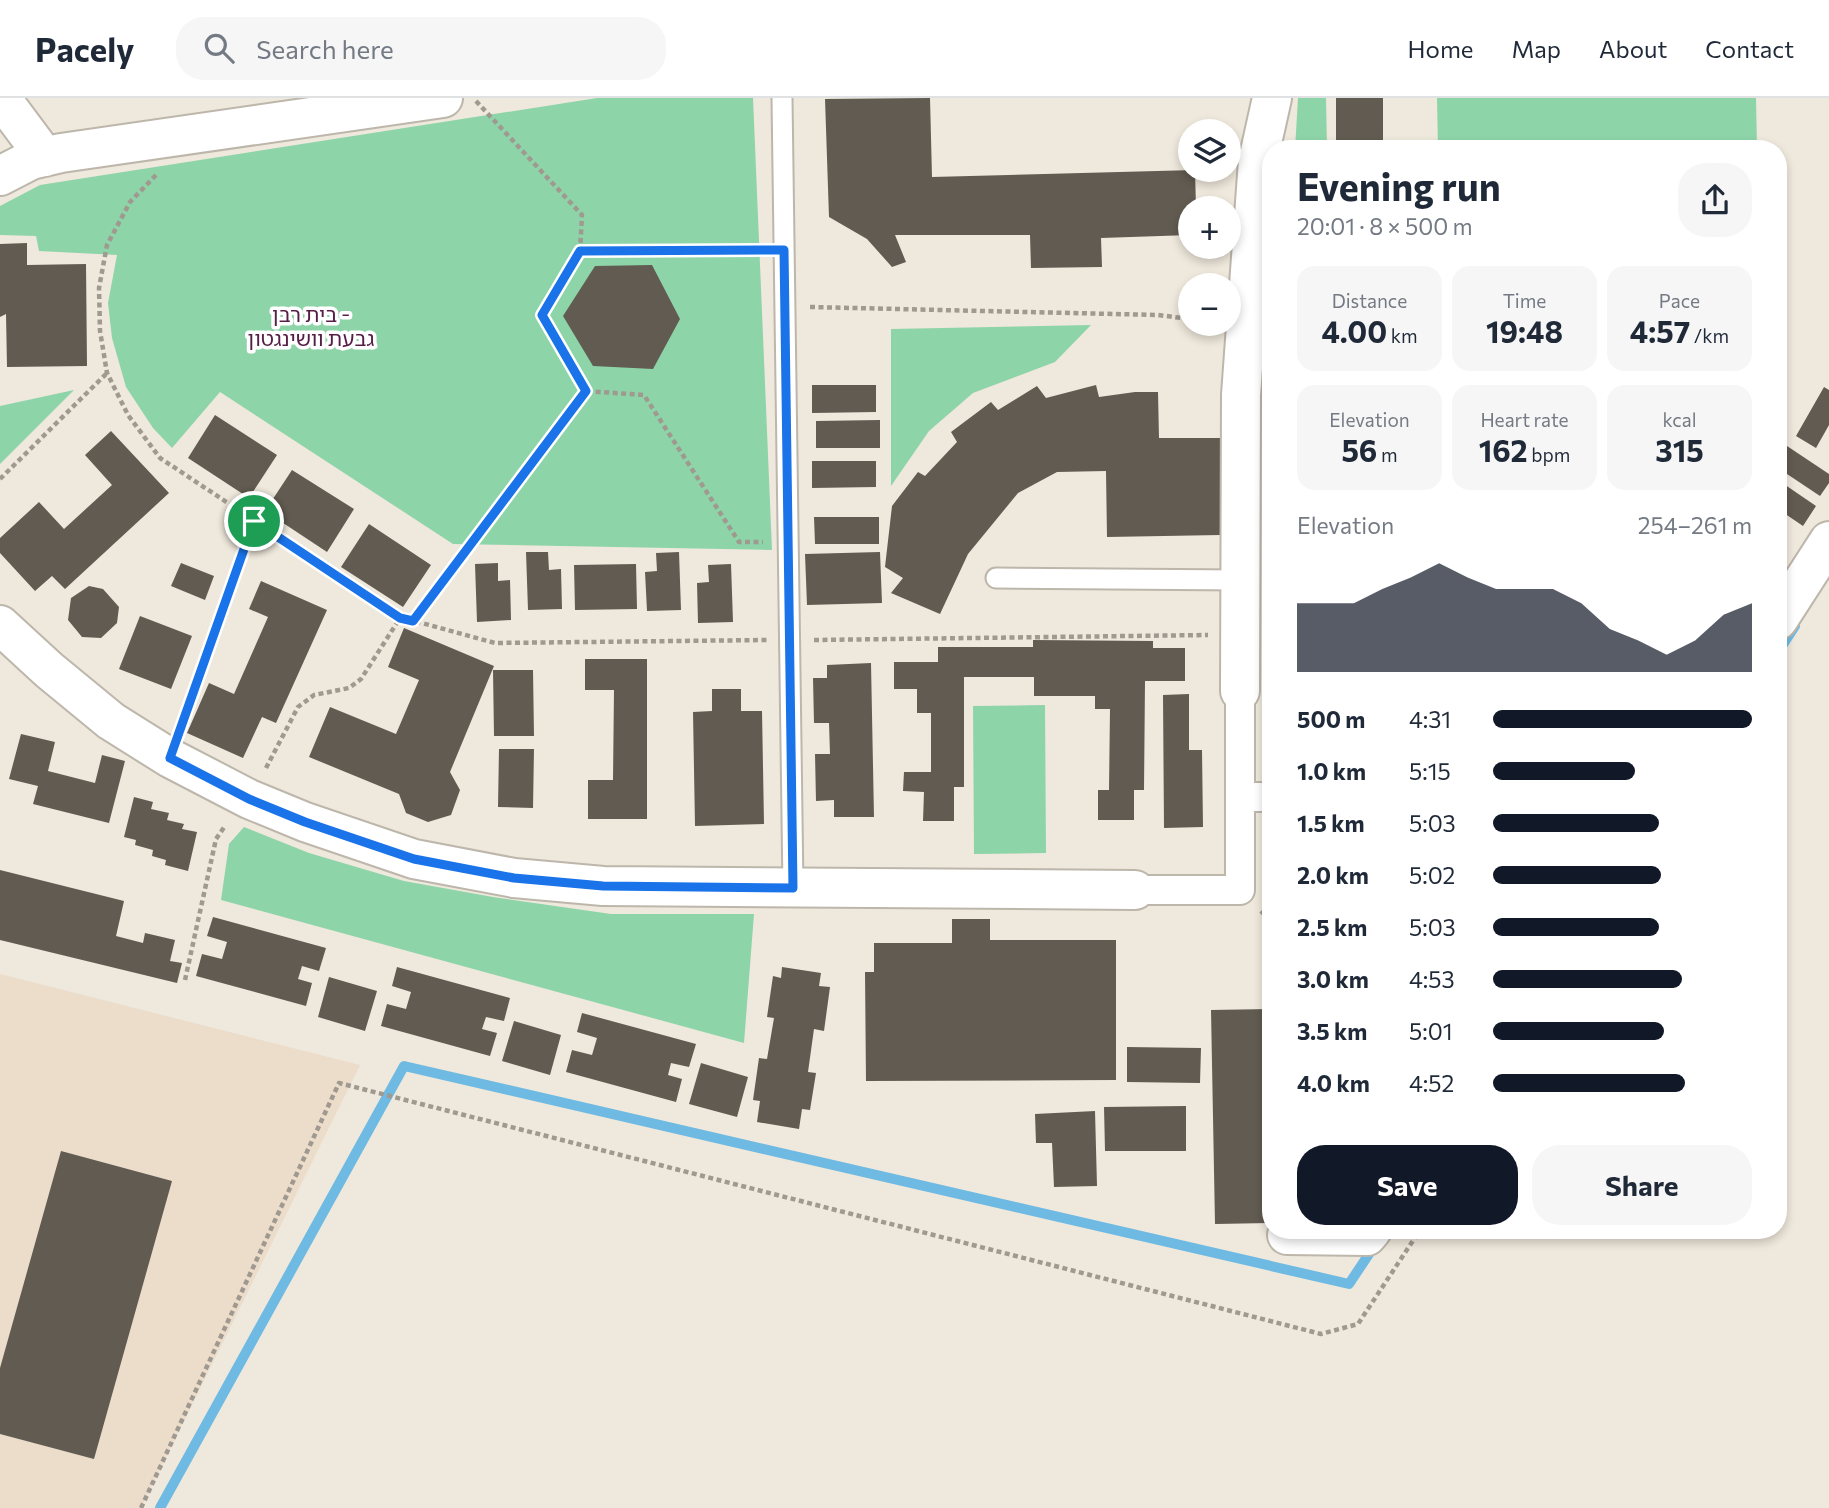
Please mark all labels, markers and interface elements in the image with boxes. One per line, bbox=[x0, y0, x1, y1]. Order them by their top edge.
search box bbox=[176, 17, 666, 80]
text: Pacely bbox=[35, 28, 134, 69]
icon: search bbox=[200, 29, 238, 67]
text: Search here bbox=[256, 33, 394, 64]
text: Home bbox=[1408, 34, 1474, 63]
text: Map bbox=[1512, 34, 1561, 63]
text: About bbox=[1599, 34, 1667, 63]
text: Contact bbox=[1705, 34, 1794, 63]
map controls bbox=[1178, 119, 1241, 336]
button: layers bbox=[1178, 119, 1241, 182]
text: Evening run bbox=[1297, 162, 1501, 209]
button: share bbox=[1678, 163, 1752, 237]
button: + bbox=[1178, 196, 1241, 259]
text: 20:01 · 8 × 500 m bbox=[1297, 212, 1473, 240]
button: − bbox=[1178, 273, 1241, 336]
text: Distance bbox=[1332, 289, 1407, 312]
text: Time bbox=[1503, 289, 1546, 312]
text: Pace bbox=[1659, 289, 1700, 312]
district label: בית רבן - גבעת וושינגטון bbox=[248, 301, 375, 350]
text: 4.00 bbox=[1321, 312, 1387, 349]
text: 19:48 bbox=[1486, 312, 1563, 349]
text: 4:57 bbox=[1630, 312, 1690, 349]
text: km bbox=[1387, 324, 1418, 347]
text: /km bbox=[1690, 324, 1729, 347]
text: Elevation bbox=[1329, 408, 1410, 431]
text: Heart rate bbox=[1480, 408, 1569, 431]
text: kcal bbox=[1662, 408, 1697, 431]
text: 56 bbox=[1341, 431, 1377, 468]
text: 162 bbox=[1479, 431, 1528, 468]
text: 315 bbox=[1655, 431, 1704, 468]
text: m bbox=[1377, 443, 1398, 466]
text: bpm bbox=[1528, 443, 1570, 466]
pin bbox=[224, 491, 284, 551]
icon: arrive bbox=[235, 502, 273, 540]
text: Elevation bbox=[1297, 511, 1394, 539]
text: 254–261 m bbox=[1638, 511, 1752, 539]
text: 500 m bbox=[1297, 705, 1365, 733]
text: 4:31 bbox=[1409, 705, 1451, 733]
text: 1.0 km bbox=[1297, 757, 1366, 785]
text: 5:15 bbox=[1409, 757, 1451, 785]
text: 1.5 km bbox=[1297, 809, 1365, 837]
text: 5:03 bbox=[1409, 809, 1456, 837]
text: 2.0 km bbox=[1297, 861, 1369, 889]
text: 5:02 bbox=[1409, 861, 1455, 889]
text: 2.5 km bbox=[1297, 913, 1367, 941]
text: 5:03 bbox=[1409, 913, 1456, 941]
text: 3.0 km bbox=[1297, 965, 1369, 993]
text: 4:53 bbox=[1409, 965, 1455, 993]
text: 3.5 km bbox=[1297, 1017, 1367, 1045]
text: 5:01 bbox=[1409, 1017, 1452, 1045]
text: 4.0 km bbox=[1297, 1069, 1370, 1097]
text: 4:52 bbox=[1409, 1069, 1454, 1097]
button: Save bbox=[1297, 1145, 1518, 1225]
button: Share bbox=[1532, 1145, 1752, 1225]

